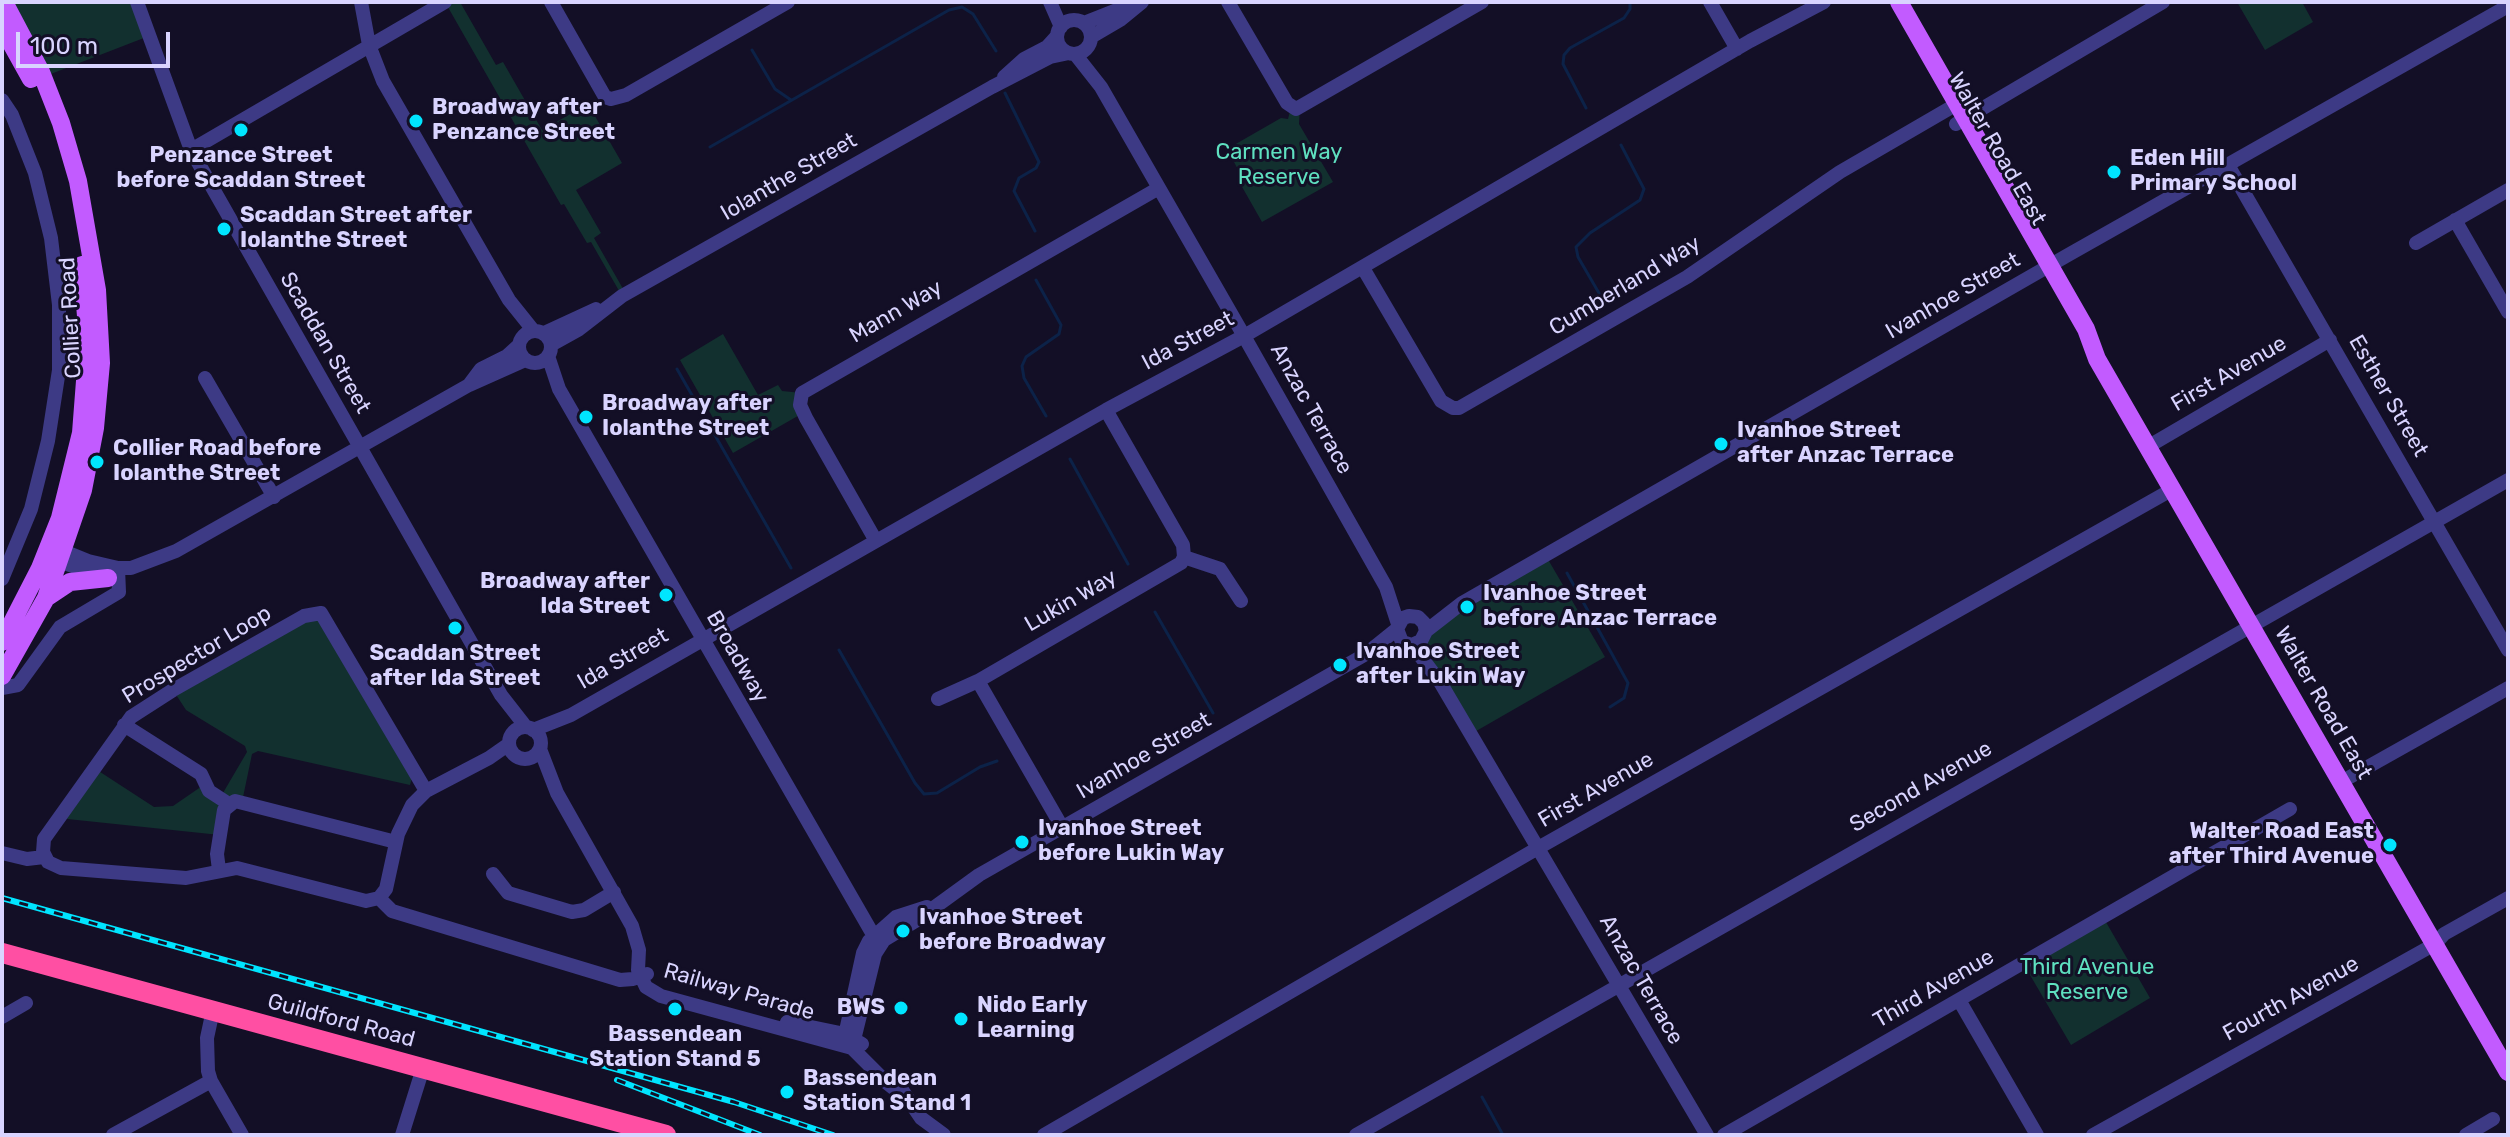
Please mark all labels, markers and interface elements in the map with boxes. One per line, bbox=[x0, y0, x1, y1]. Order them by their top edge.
scale bar bbox=[20, 16, 174, 66]
text: 100 m bbox=[30, 32, 98, 60]
street label: Walter Road East bbox=[1943, 68, 2051, 230]
place label: Broadway after Penzance Street bbox=[432, 95, 615, 146]
marker: Broadway after Penzance Street bbox=[407, 112, 425, 130]
marker: Penzance Street before Scaddan Street bbox=[232, 121, 250, 139]
street label: Iolanthe Street bbox=[716, 127, 862, 227]
park label: Carmen Way Reserve bbox=[1216, 140, 1342, 192]
place label: Penzance Street before Scaddan Street bbox=[117, 143, 365, 194]
place label: Eden Hill Primary School bbox=[2130, 146, 2297, 198]
marker: Eden Hill Primary School bbox=[2105, 163, 2123, 181]
place label: Scaddan Street after Iolanthe Street bbox=[240, 203, 472, 254]
marker: Scaddan Street after Iolanthe Street bbox=[215, 220, 233, 238]
street label: Cumberland Way bbox=[1545, 230, 1705, 342]
street label: Ivanhoe Street bbox=[1881, 247, 2025, 345]
street label: Collier Road bbox=[55, 257, 87, 379]
street label: Scaddan Street bbox=[274, 268, 376, 418]
street label: Mann Way bbox=[845, 275, 947, 349]
street label: Ida Street bbox=[1138, 306, 1238, 376]
street label: First Avenue bbox=[2167, 330, 2291, 418]
street label: Esther Street bbox=[2343, 330, 2433, 462]
street label: Anzac Terrace bbox=[1264, 339, 1358, 479]
place label: Broadway after Iolanthe Street bbox=[602, 391, 772, 442]
marker: Broadway after Iolanthe Street bbox=[577, 408, 595, 426]
place label: Ivanhoe Street after Anzac Terrace bbox=[1737, 418, 1954, 470]
marker: Ivanhoe Street after Anzac Terrace bbox=[1712, 435, 1730, 453]
place label: Collier Road before Iolanthe Street bbox=[113, 436, 321, 488]
marker: Collier Road before Iolanthe Street bbox=[88, 453, 106, 471]
street label: Lukin Way bbox=[1020, 564, 1122, 638]
place label: Broadway after Ida Street bbox=[480, 569, 650, 620]
place label: Ivanhoe Street before Anzac Terrace bbox=[1483, 581, 1717, 632]
marker: Broadway after Ida Street bbox=[657, 586, 675, 604]
marker: Ivanhoe Street before Anzac Terrace bbox=[1458, 598, 1476, 616]
street label: Prospector Loop bbox=[118, 600, 276, 710]
street label: Broadway bbox=[700, 606, 774, 708]
marker: Scaddan Street after Ida Street bbox=[446, 619, 464, 637]
street label: Walter Road East bbox=[2269, 622, 2377, 784]
street label: Ida Street bbox=[573, 623, 673, 695]
place label: Ivanhoe Street after Lukin Way bbox=[1356, 639, 1525, 690]
place label: Scaddan Street after Ida Street bbox=[369, 641, 541, 692]
marker: Ivanhoe Street after Lukin Way bbox=[1331, 656, 1349, 674]
street label: Ivanhoe Street bbox=[1072, 707, 1216, 805]
street label: Second Avenue bbox=[1845, 736, 1997, 838]
street label: First Avenue bbox=[1534, 746, 1658, 834]
place label: Ivanhoe Street before Lukin Way bbox=[1038, 816, 1224, 868]
place label: Walter Road East after Third Avenue bbox=[2169, 819, 2374, 870]
marker: Ivanhoe Street before Lukin Way bbox=[1013, 833, 1031, 851]
marker: Walter Road East after Third Avenue bbox=[2381, 836, 2399, 854]
place label: Ivanhoe Street before Broadway bbox=[919, 905, 1106, 956]
street label: Anzac Terrace bbox=[1593, 911, 1689, 1049]
marker: Ivanhoe Street before Broadway bbox=[894, 922, 912, 940]
street label: Third Avenue bbox=[1869, 944, 1999, 1034]
street label: Fourth Avenue bbox=[2218, 951, 2364, 1047]
park label: Third Avenue Reserve bbox=[2020, 955, 2154, 1006]
street label: Railway Parade bbox=[661, 958, 817, 1026]
street label: Guildford Road bbox=[264, 989, 418, 1053]
place label: Nido Early Learning bbox=[977, 993, 1088, 1044]
place label: BWS bbox=[837, 995, 885, 1021]
marker: BWS bbox=[892, 999, 910, 1017]
marker: Bassendean Station Stand 5 bbox=[666, 1000, 684, 1018]
marker: Nido Early Learning bbox=[952, 1010, 970, 1028]
place label: Bassendean Station Stand 5 bbox=[589, 1022, 761, 1074]
place label: Bassendean Station Stand 1 bbox=[803, 1066, 971, 1118]
marker: Bassendean Station Stand 1 bbox=[778, 1083, 796, 1101]

